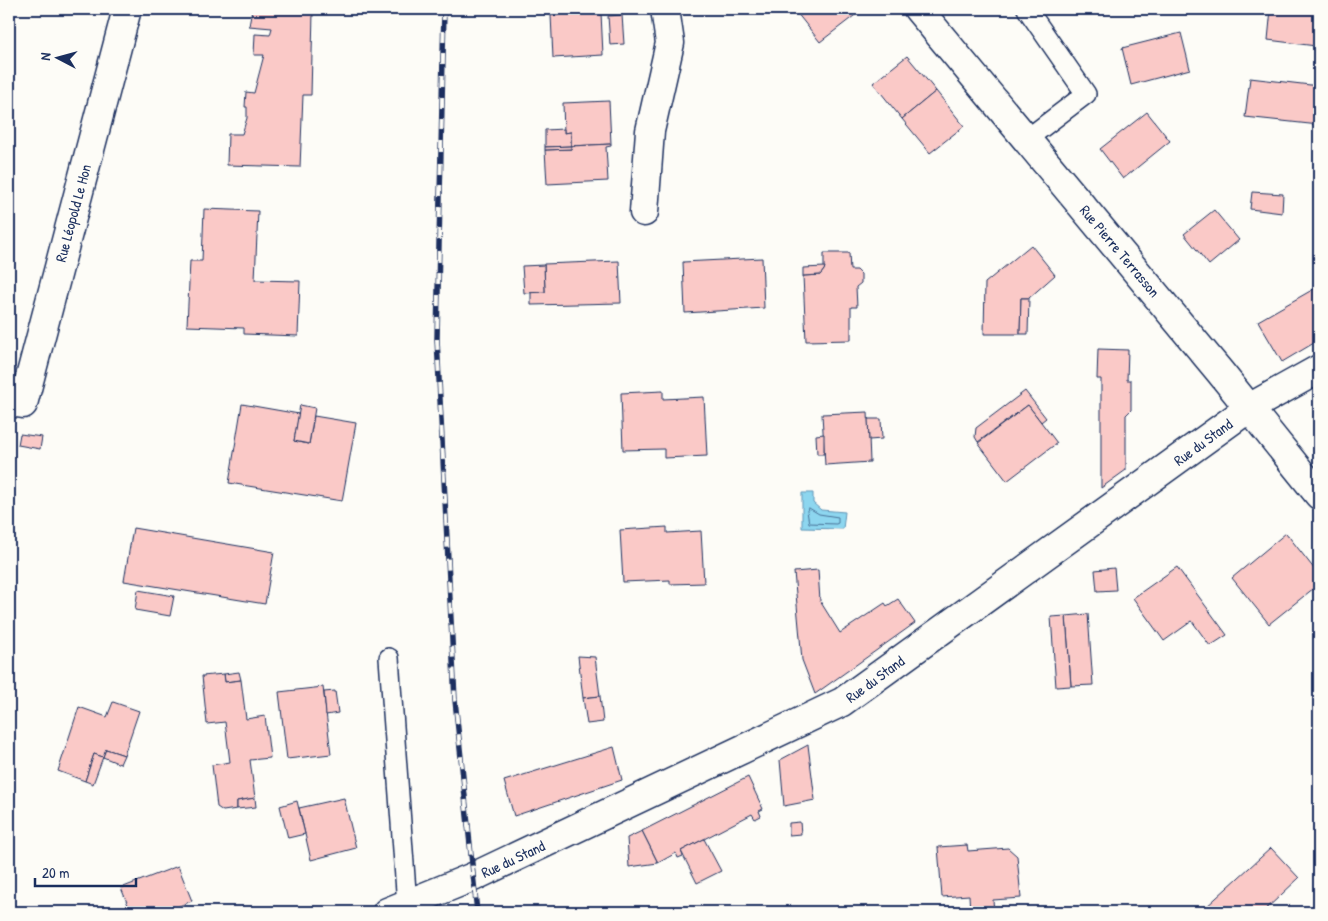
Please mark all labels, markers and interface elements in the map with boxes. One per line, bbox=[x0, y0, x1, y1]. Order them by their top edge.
north arrow bbox=[32, 32, 82, 82]
text: N bbox=[35, 51, 54, 61]
street label: Rue Léopold Le Hon bbox=[50, 162, 96, 264]
street label: Rue Pierre Terrasson bbox=[1075, 200, 1165, 302]
street label: Rue du Stand bbox=[1169, 413, 1237, 471]
street label: Rue du Stand bbox=[841, 650, 909, 708]
street label: Rue du Stand bbox=[478, 835, 548, 883]
scale bar bbox=[35, 856, 136, 888]
text: 20 m bbox=[42, 862, 69, 883]

